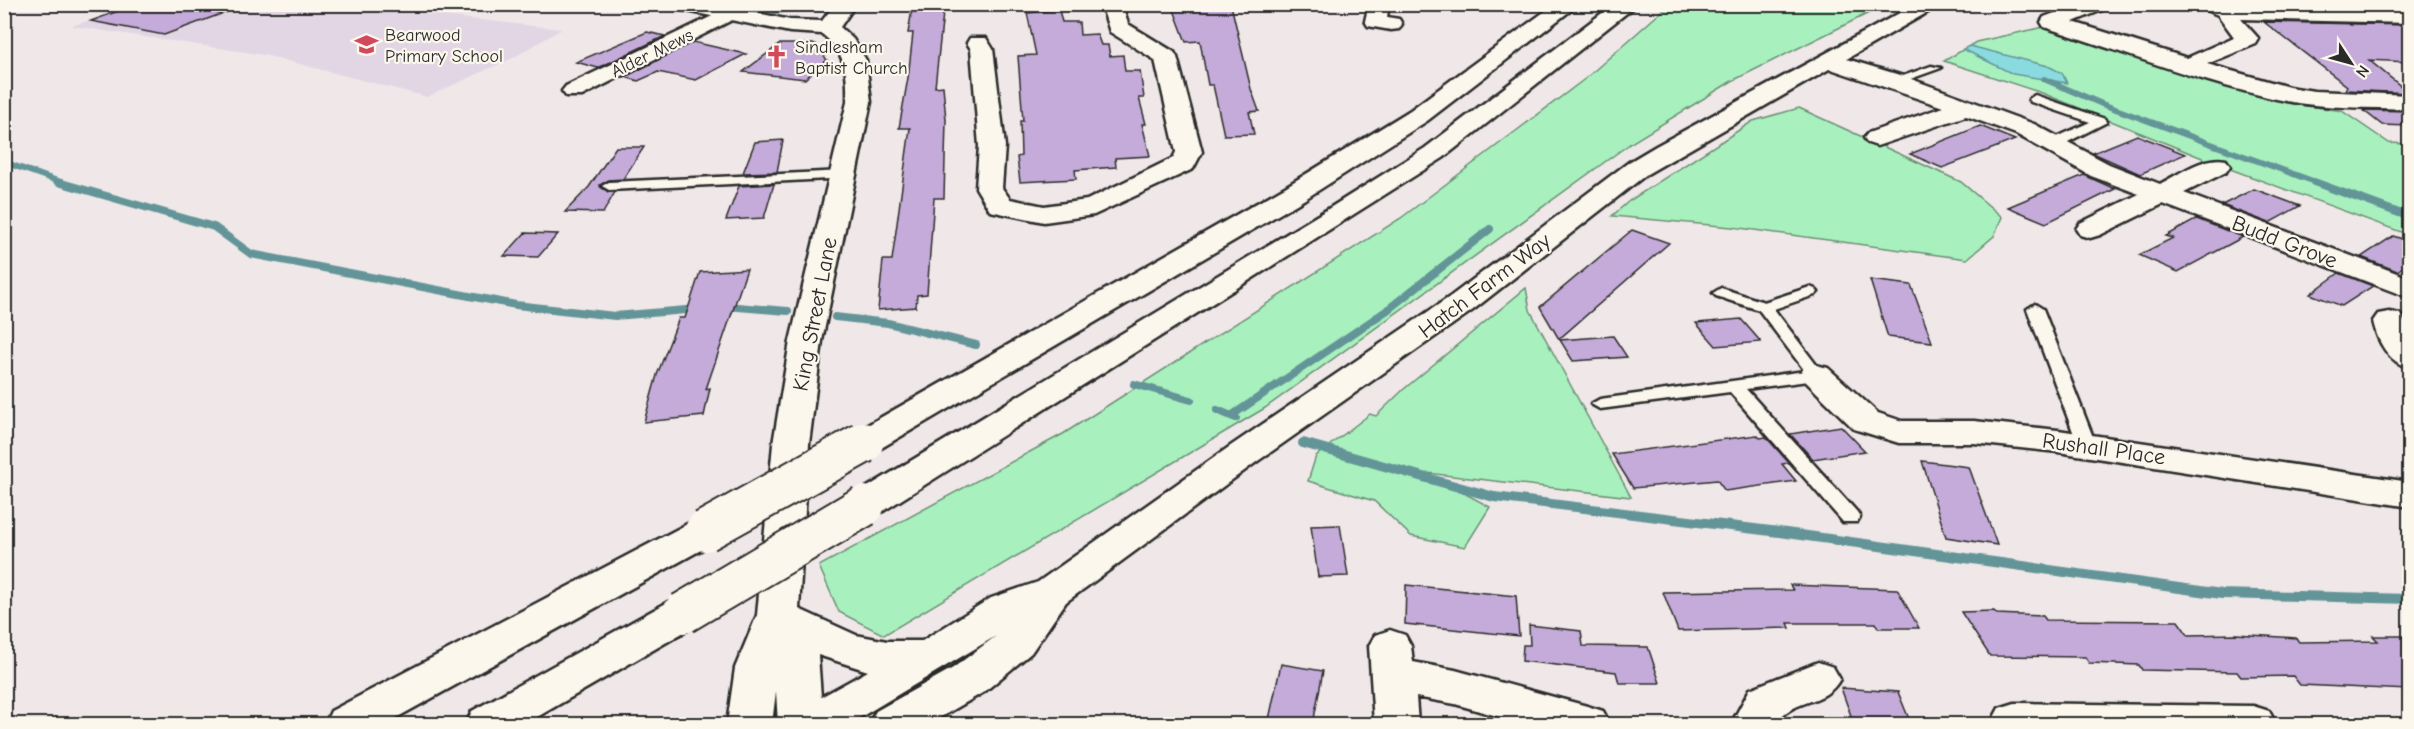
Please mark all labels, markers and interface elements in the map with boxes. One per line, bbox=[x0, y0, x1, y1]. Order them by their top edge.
place label: Bearwood Primary School bbox=[385, 25, 503, 67]
street label: Alder Mews bbox=[608, 25, 697, 82]
school or university icon: Bearwood Primary School bbox=[354, 32, 380, 58]
north arrow bbox=[2321, 33, 2381, 93]
place label: Sindlesham Baptist Church bbox=[795, 37, 908, 79]
church icon: Sindlesham Baptist Church bbox=[764, 44, 790, 70]
text: N bbox=[2352, 62, 2373, 81]
street label: Budd Grove bbox=[2228, 210, 2341, 274]
street label: Hatch Farm Way bbox=[1413, 228, 1556, 344]
street label: King Street Lane bbox=[787, 235, 843, 393]
street label: Rushall Place bbox=[2041, 428, 2167, 470]

